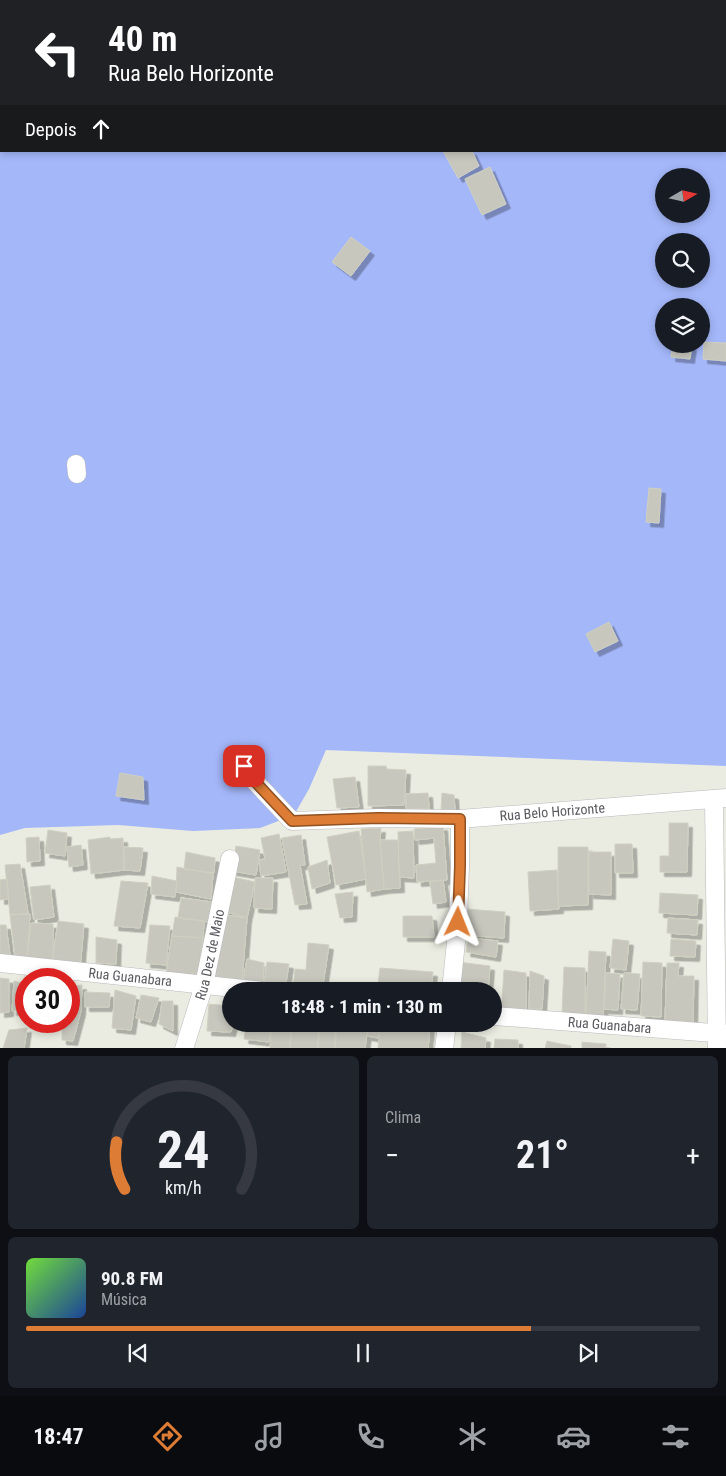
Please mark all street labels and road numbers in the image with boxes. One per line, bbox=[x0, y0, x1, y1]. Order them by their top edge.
street label: Rua Belo Horizonte bbox=[499, 800, 606, 824]
street label: Rua Dez de Maio bbox=[192, 908, 227, 1002]
street label: Rua Guanabara bbox=[88, 965, 173, 989]
street label: Rua Guanabara bbox=[567, 1014, 652, 1036]

